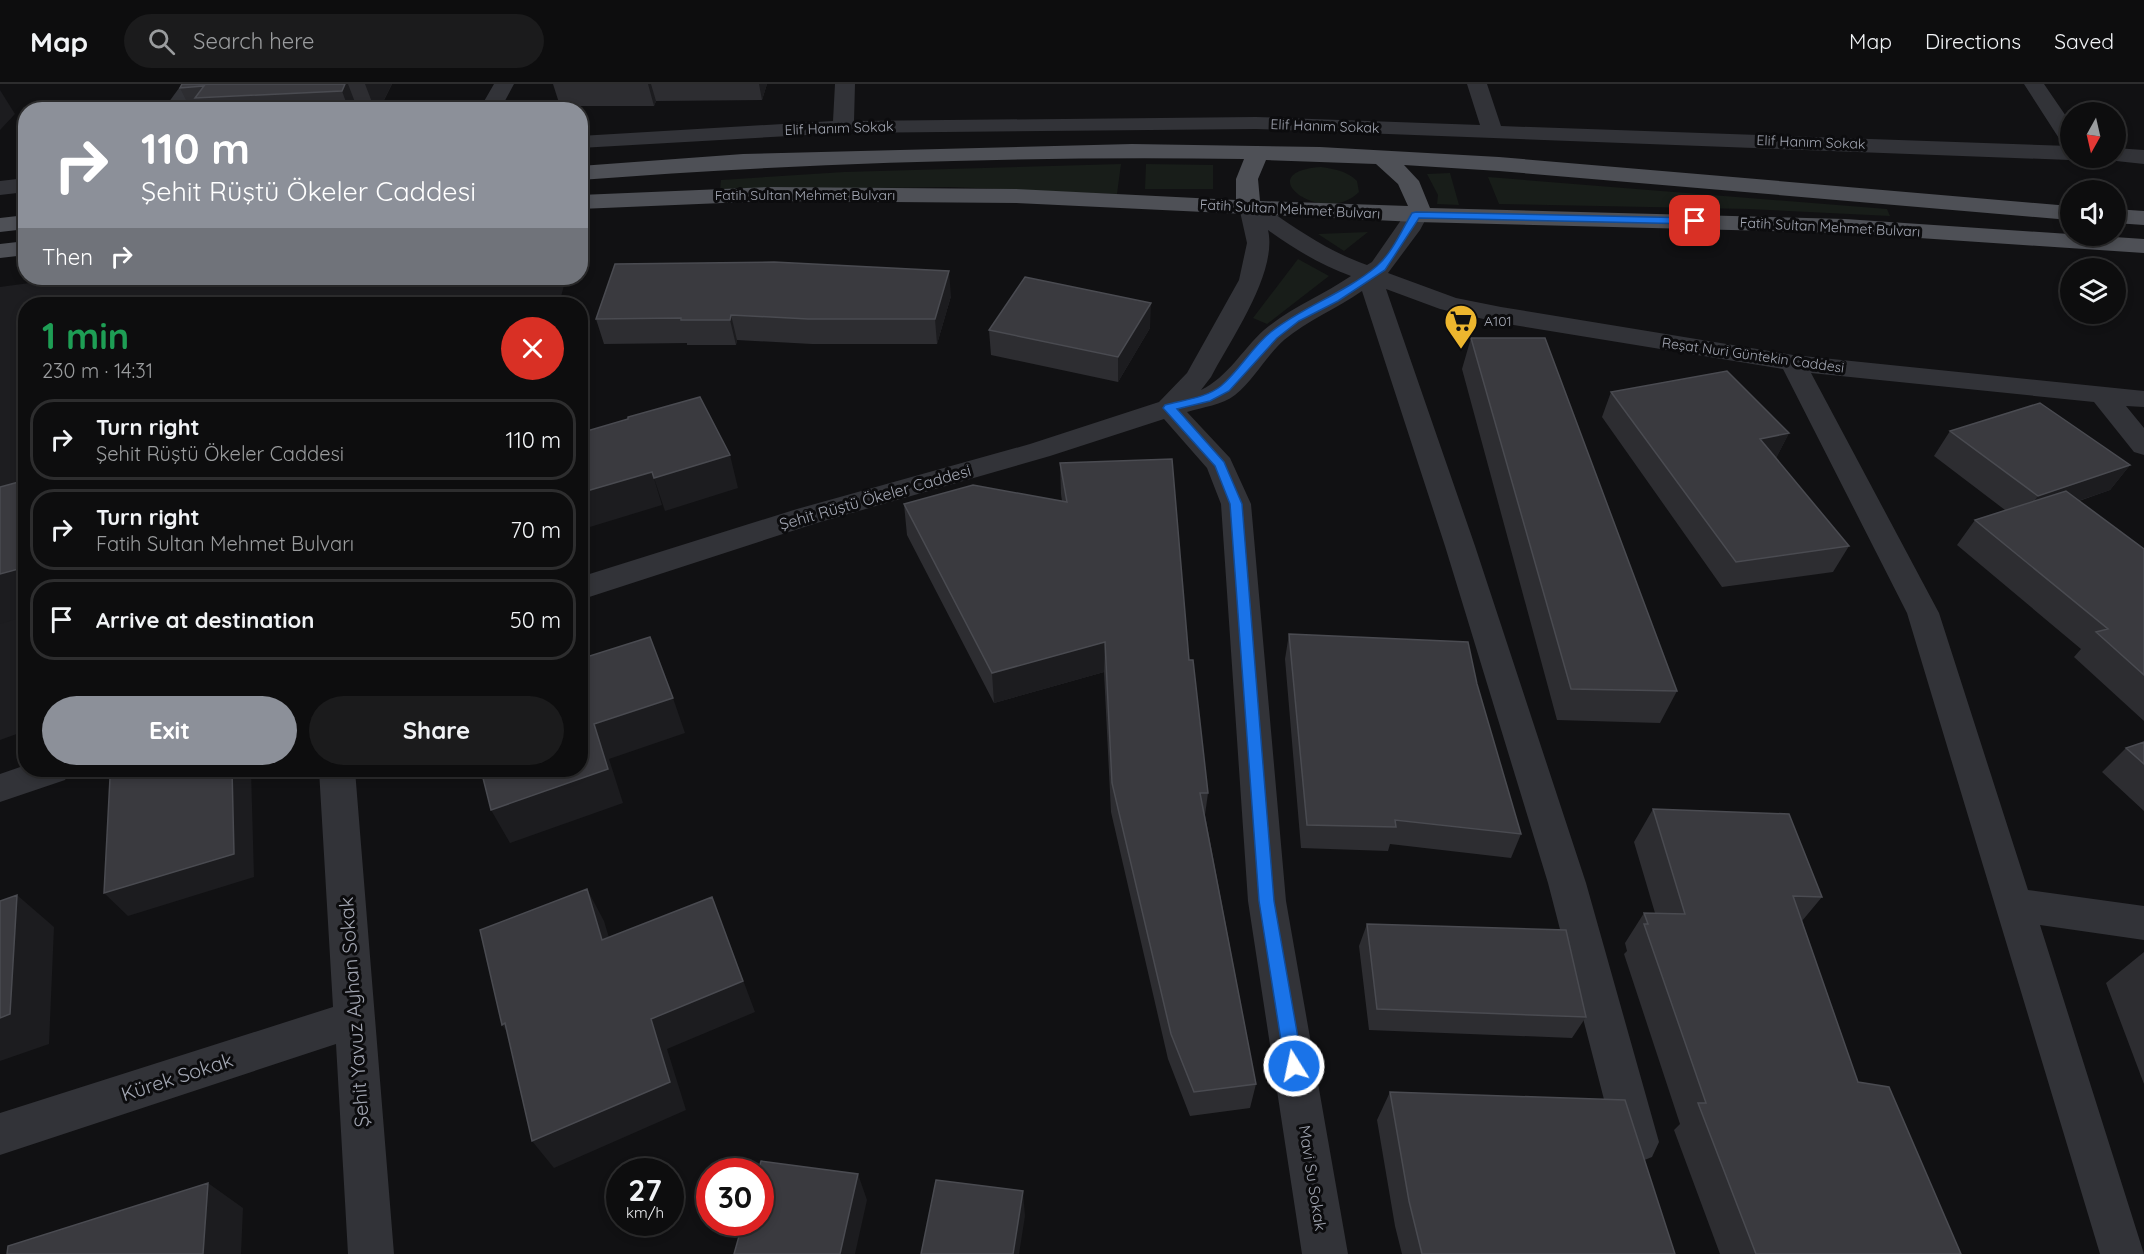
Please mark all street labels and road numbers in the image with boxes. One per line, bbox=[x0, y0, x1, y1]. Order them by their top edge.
street label: Elif Hanım Sokak bbox=[1270, 115, 1380, 137]
street label: Elif Hanım Sokak bbox=[784, 117, 894, 139]
street label: Elif Hanım Sokak bbox=[1756, 131, 1866, 153]
street label: Fatih Sultan Mehmet Bulvarı bbox=[715, 186, 895, 204]
street label: Fatih Sultan Mehmet Bulvarı bbox=[1199, 195, 1381, 223]
street label: Fatih Sultan Mehmet Bulvarı bbox=[1739, 213, 1921, 241]
street label: Reşat Nuri Güntekin Caddesi bbox=[1661, 333, 1845, 377]
street label: Şehit Rüştü Ökeler Caddesi bbox=[777, 460, 973, 534]
street label: Şehit Yavuz Ayhan Sokak bbox=[333, 896, 374, 1128]
street label: Kürek Sokak bbox=[118, 1047, 236, 1106]
street label: Mavi Su Sokak bbox=[1295, 1124, 1331, 1232]

